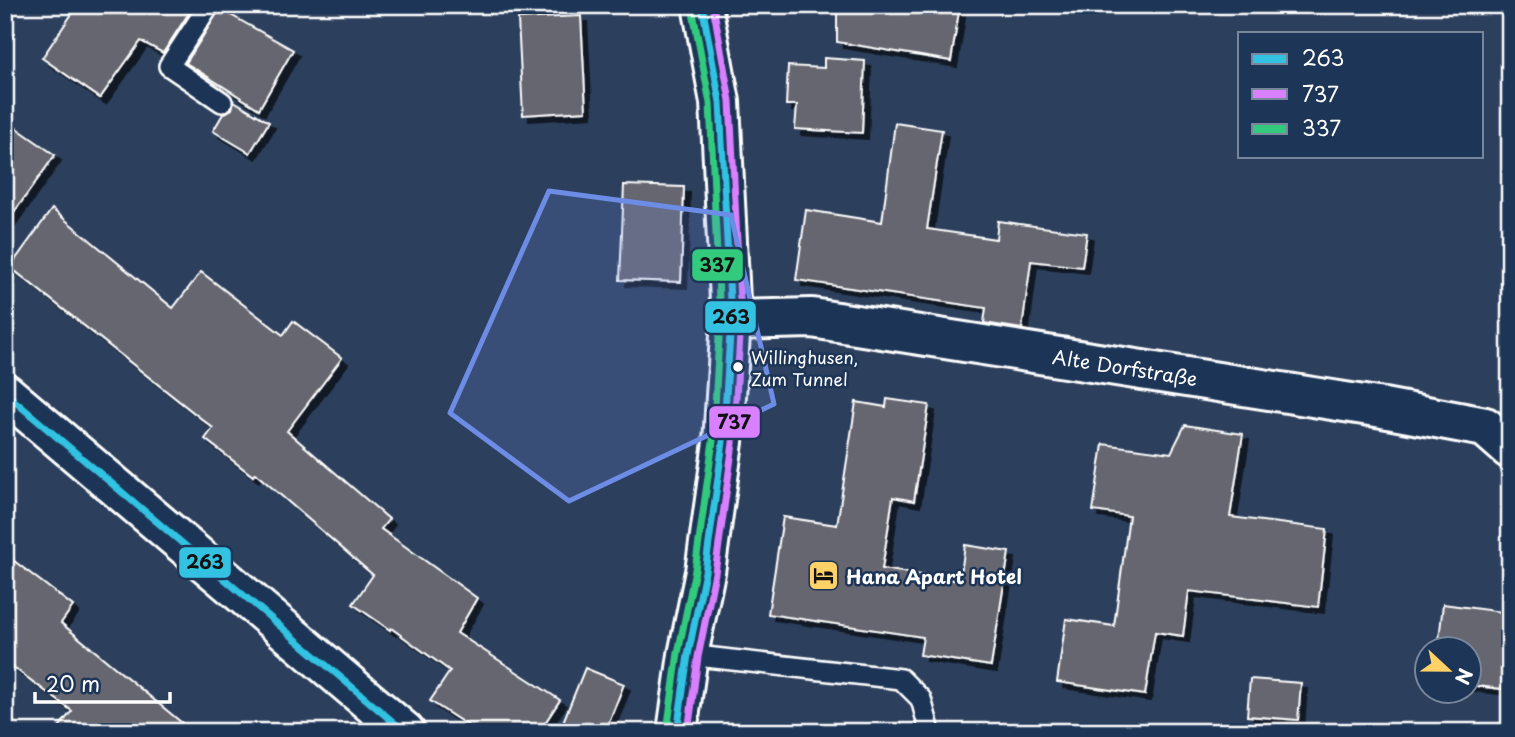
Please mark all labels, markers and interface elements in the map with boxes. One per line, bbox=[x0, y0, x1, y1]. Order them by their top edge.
legend bbox=[1238, 32, 1484, 158]
text: 263 bbox=[1302, 41, 1344, 73]
text: 737 bbox=[1302, 77, 1339, 109]
text: 337 bbox=[1302, 111, 1341, 143]
line badge: 337 bbox=[691, 248, 744, 282]
text: 337 bbox=[699, 250, 735, 278]
line badge: 263 bbox=[704, 300, 757, 334]
text: 263 bbox=[712, 302, 750, 330]
street label: Alte Dorfstraße bbox=[1051, 342, 1199, 392]
place label: Willinghusen, Zum Tunnel bbox=[751, 344, 858, 392]
marker: Willinghusen, Zum Tunnel bbox=[731, 360, 745, 374]
line badge: 737 bbox=[708, 405, 761, 439]
text: 737 bbox=[717, 407, 751, 435]
line badge: 263 bbox=[178, 546, 232, 579]
text: 263 bbox=[186, 547, 224, 575]
hotel icon: Hana Apart Hotel bbox=[806, 559, 840, 593]
place label: Hana Apart Hotel bbox=[846, 562, 1022, 590]
north arrow bbox=[1414, 636, 1484, 706]
scale bar bbox=[35, 660, 170, 704]
text: N bbox=[1449, 665, 1480, 689]
text: 20 m bbox=[46, 667, 100, 699]

